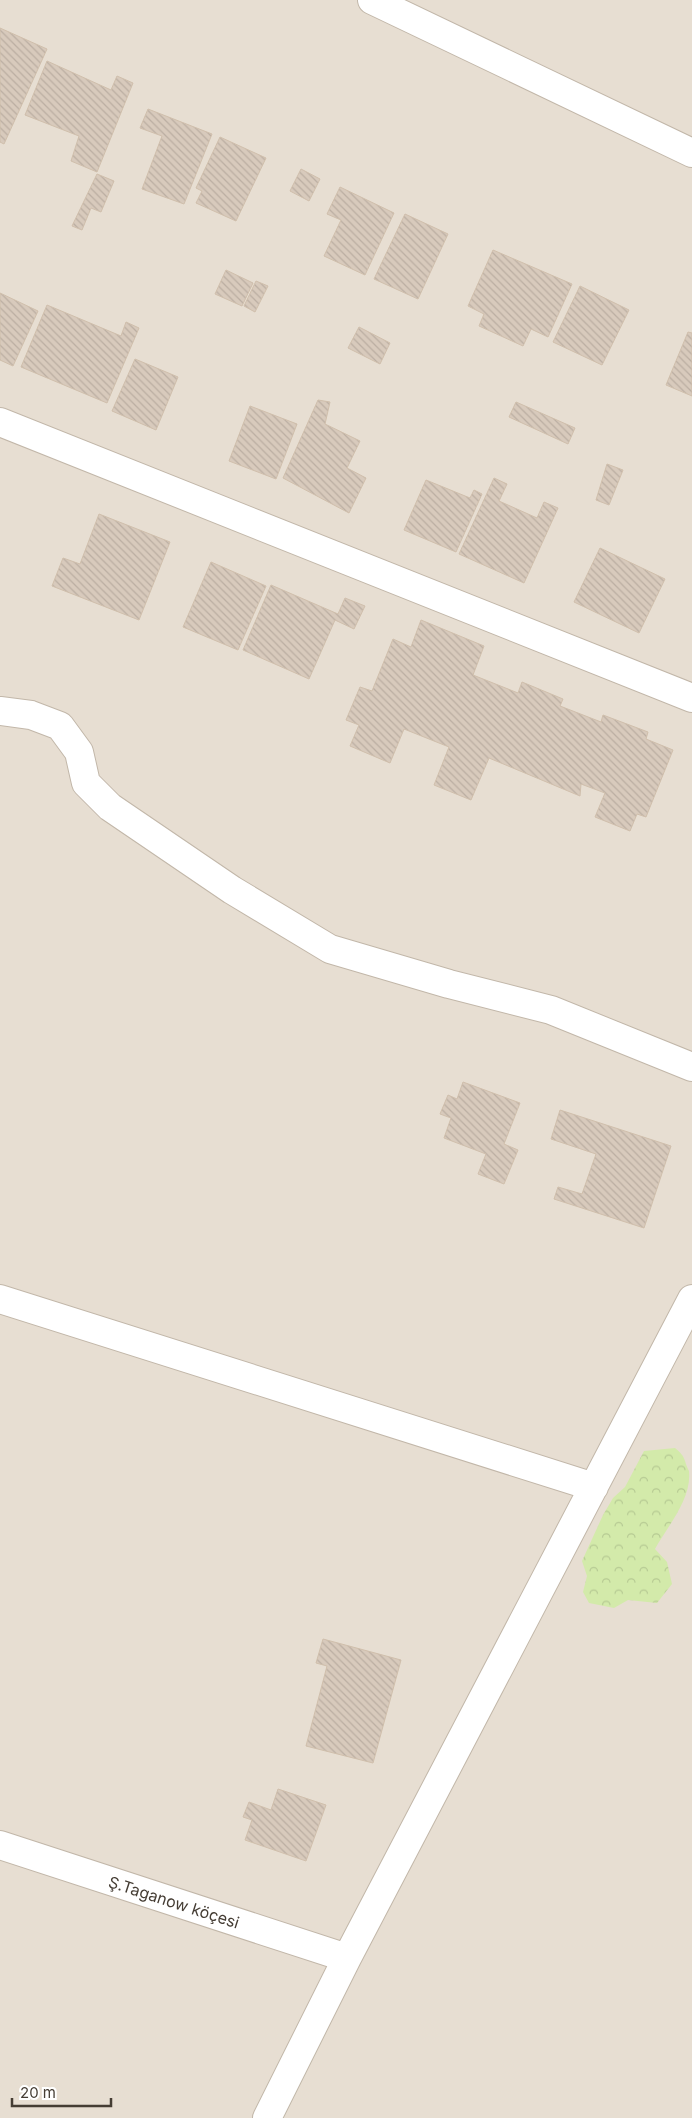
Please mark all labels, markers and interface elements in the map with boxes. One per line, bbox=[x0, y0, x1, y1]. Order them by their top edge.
street label: Ş.Taganow köçesi bbox=[106, 1871, 242, 1933]
scale bar bbox=[12, 2076, 111, 2108]
text: 20 m bbox=[20, 2083, 56, 2102]

